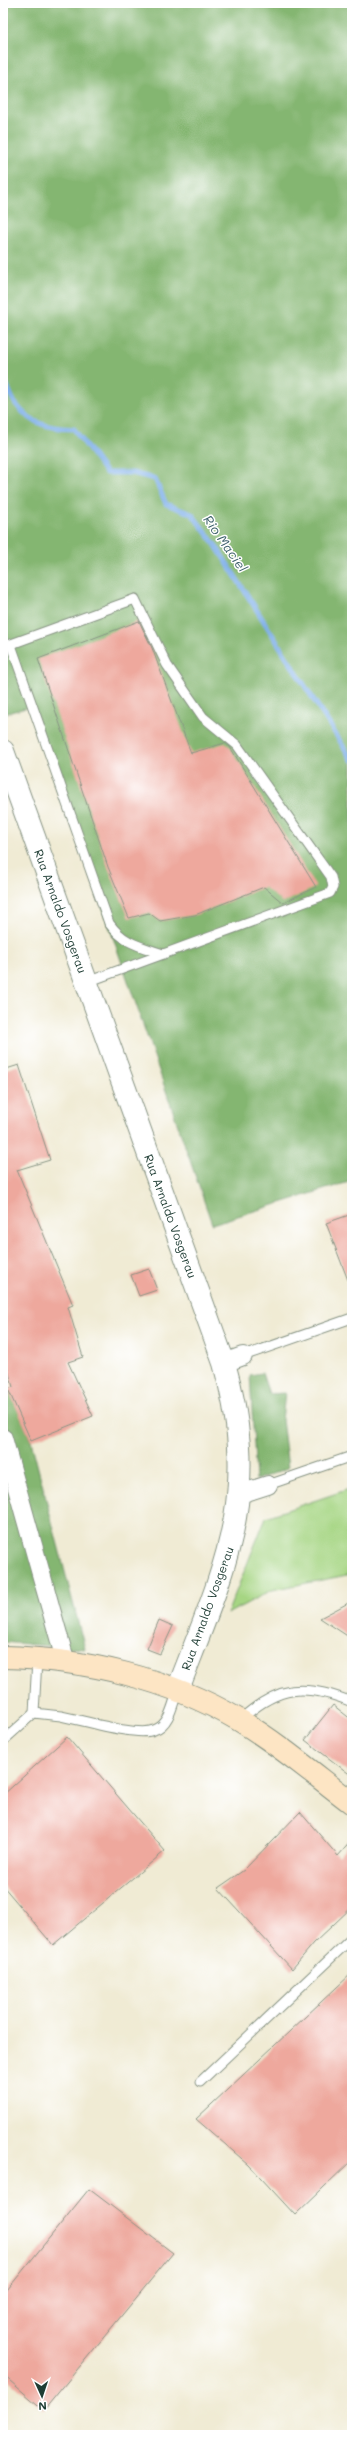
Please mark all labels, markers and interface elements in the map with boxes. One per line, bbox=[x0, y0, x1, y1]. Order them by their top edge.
water label: Rio Maciel bbox=[200, 511, 252, 575]
street label: Rua Arnaldo Vosgerau bbox=[31, 847, 91, 975]
street label: Rua Arnaldo Vosgerau bbox=[141, 1152, 201, 1280]
street label: Rua Arnaldo Vosgerau bbox=[177, 1544, 237, 1672]
north arrow bbox=[22, 2376, 62, 2416]
text: N bbox=[38, 2399, 47, 2414]

